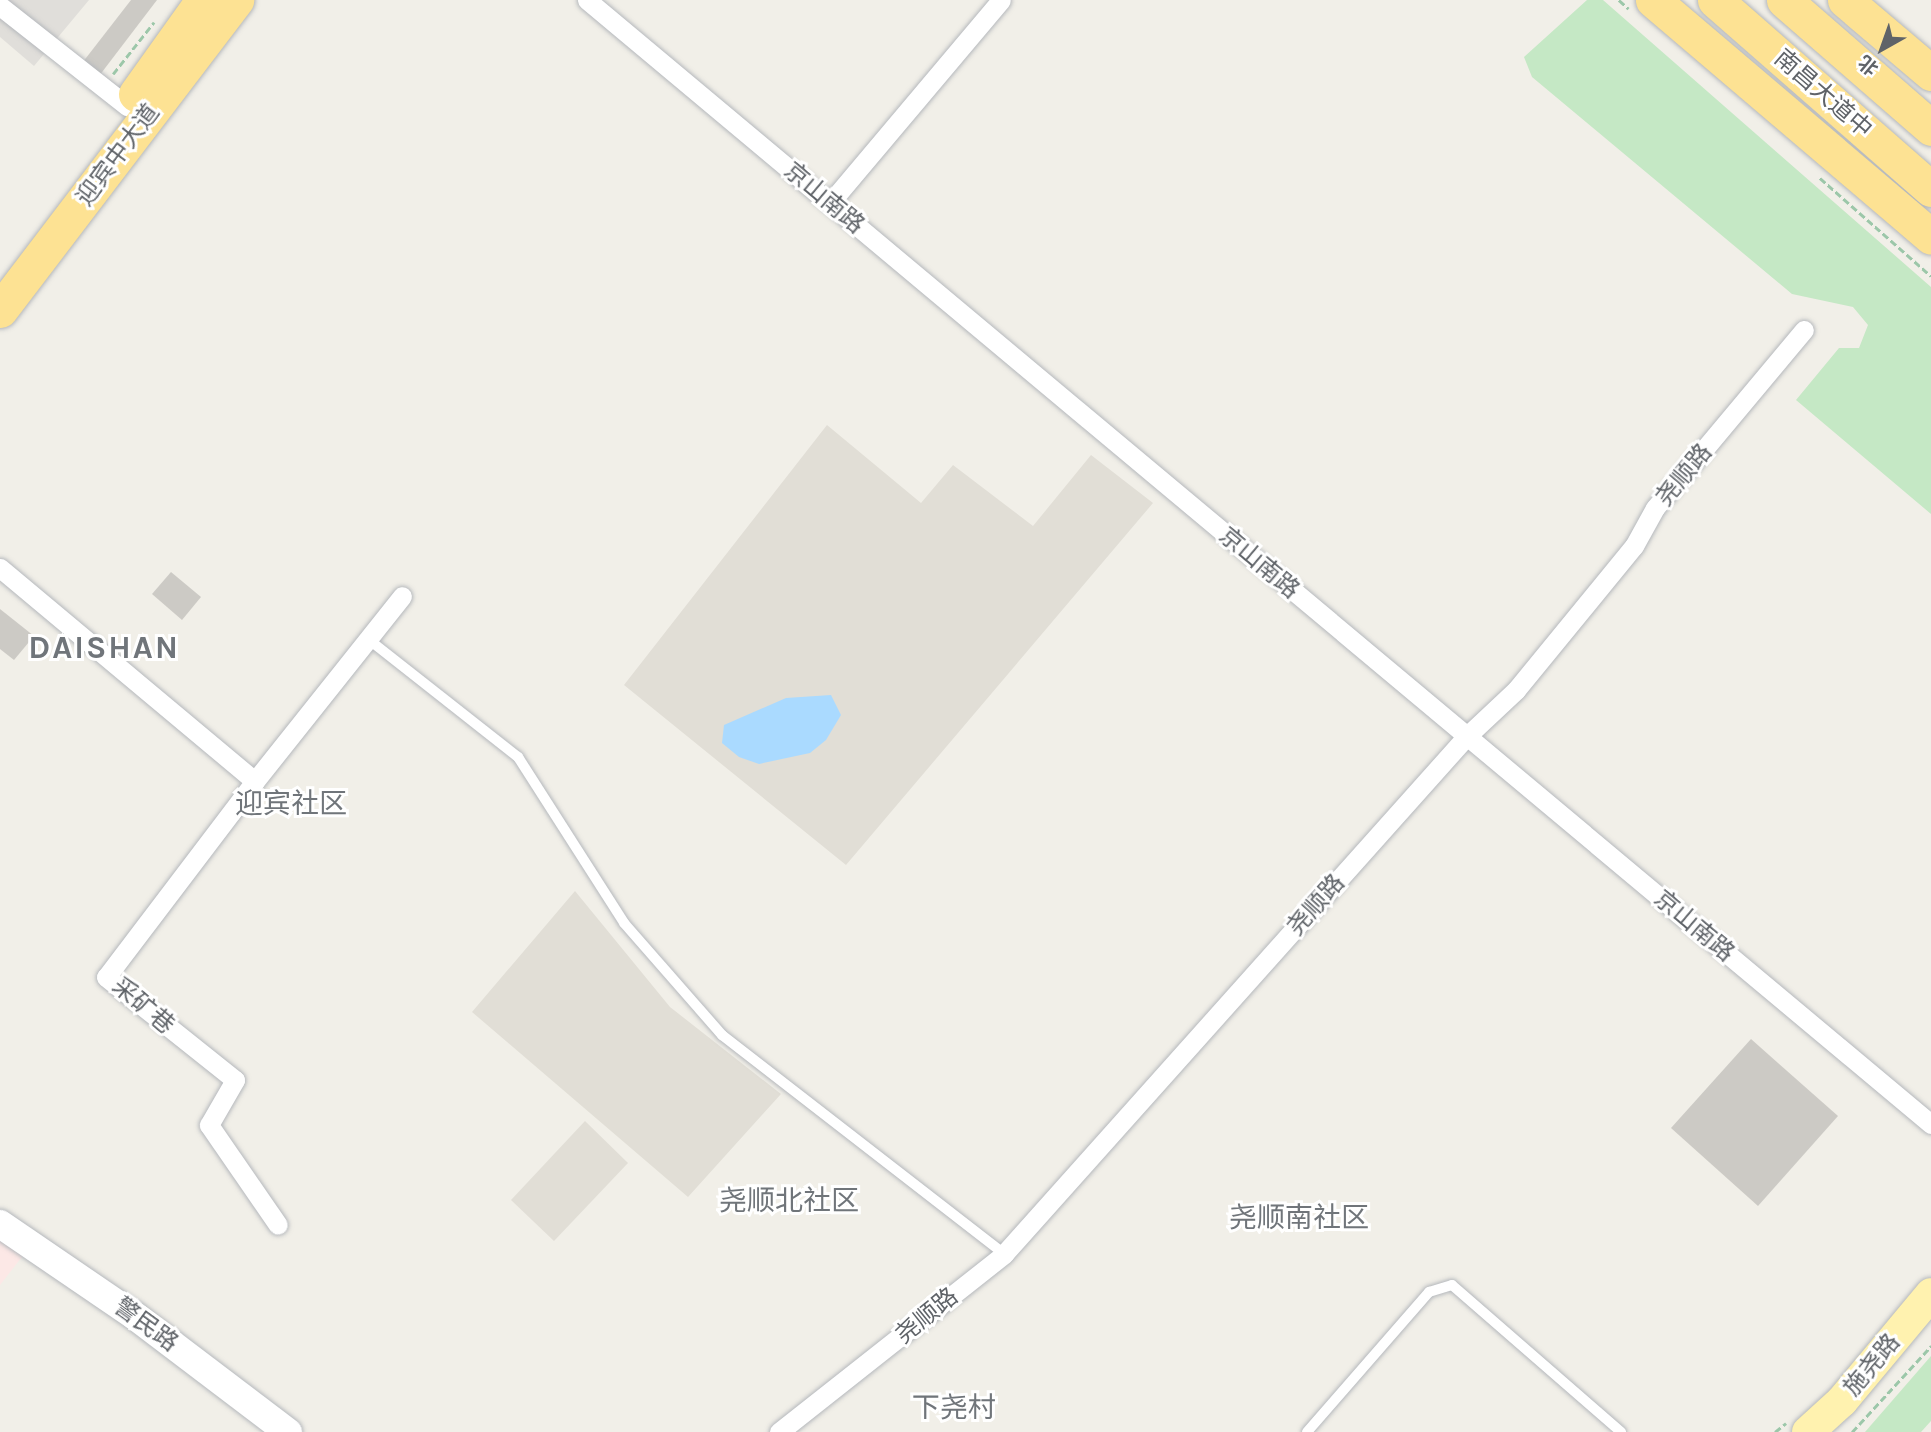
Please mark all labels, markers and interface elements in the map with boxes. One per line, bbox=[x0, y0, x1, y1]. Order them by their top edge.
north arrow bbox=[1847, 14, 1917, 84]
street label: 南昌大道中 bbox=[1768, 44, 1878, 144]
text: 北 bbox=[1854, 51, 1883, 80]
street label: 迎宾中大道 bbox=[70, 98, 166, 212]
street label: 京山南路 bbox=[778, 156, 870, 240]
street label: 尧顺路 bbox=[1650, 438, 1718, 512]
street label: 京山南路 bbox=[1213, 521, 1305, 605]
district label: DAISHAN bbox=[29, 629, 179, 667]
district label: 迎宾社区 bbox=[235, 787, 347, 821]
street label: 尧顺路 bbox=[1281, 869, 1351, 941]
street label: 京山南路 bbox=[1648, 884, 1740, 968]
street label: 采矿巷 bbox=[106, 972, 180, 1040]
district label: 尧顺北社区 bbox=[719, 1184, 859, 1218]
district label: 尧顺南社区 bbox=[1229, 1201, 1369, 1235]
street label: 尧顺路 bbox=[890, 1282, 964, 1350]
street label: 警民路 bbox=[108, 1292, 184, 1358]
street label: 施尧路 bbox=[1838, 1328, 1906, 1402]
district label: 下尧村 bbox=[912, 1391, 996, 1425]

